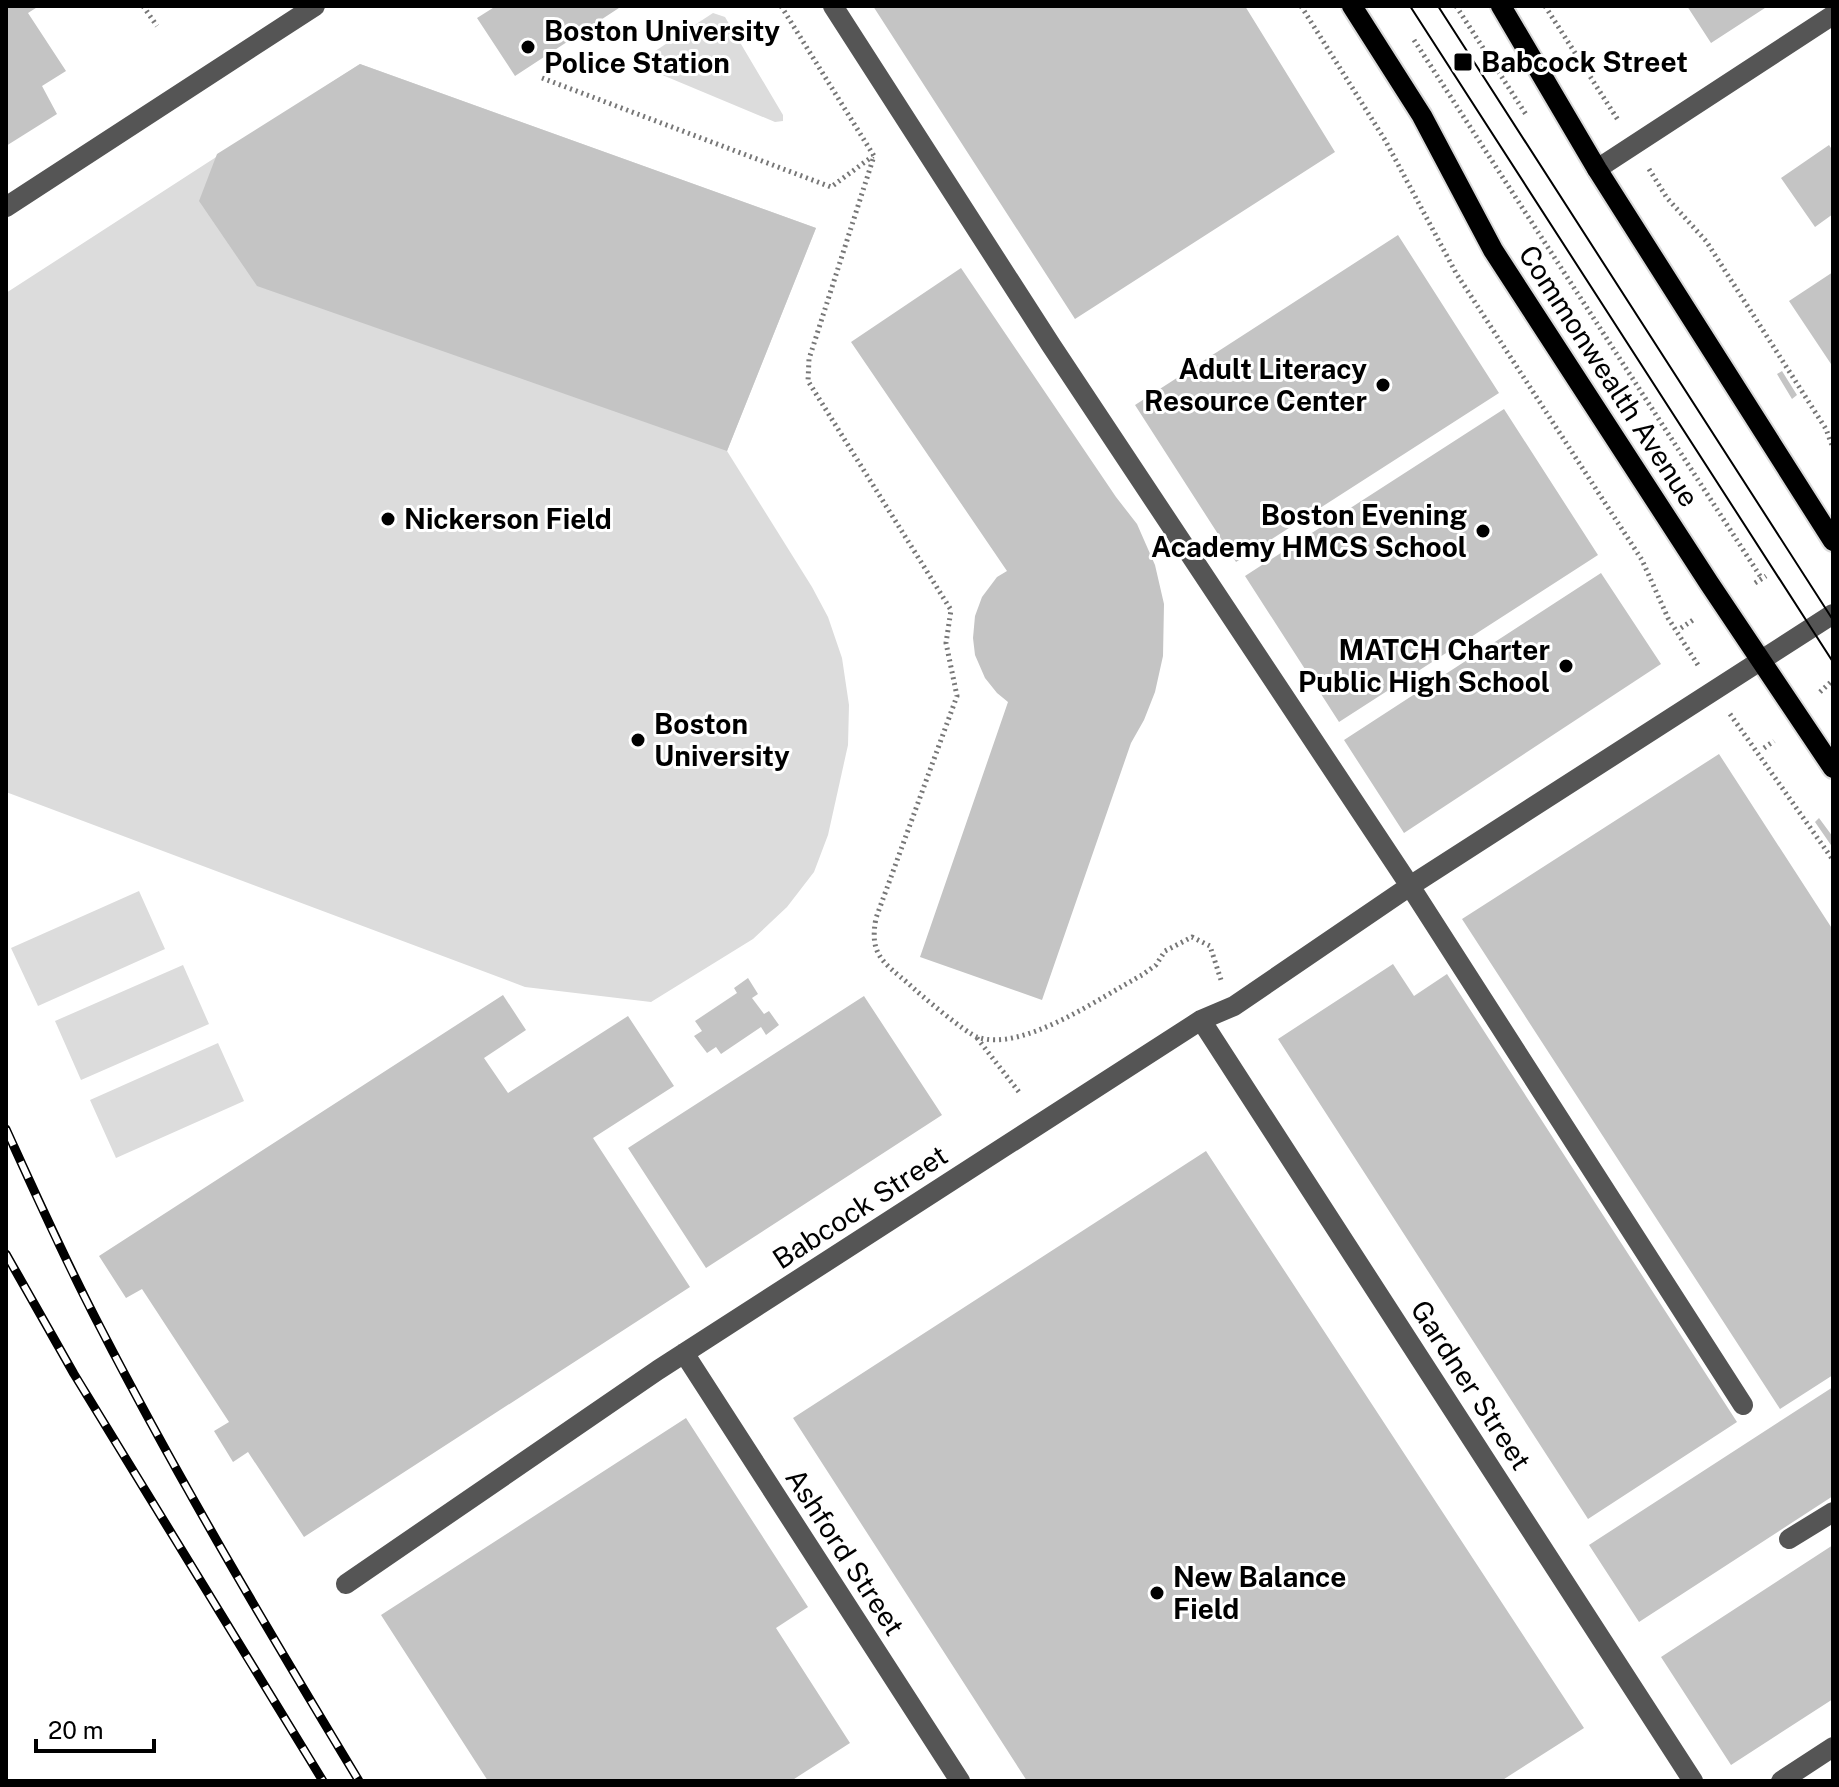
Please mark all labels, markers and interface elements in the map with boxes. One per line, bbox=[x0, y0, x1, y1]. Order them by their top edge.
place label: Boston University Police Station bbox=[544, 14, 780, 79]
marker: Boston University Police Station bbox=[519, 38, 537, 56]
place label: Babcock Street bbox=[1481, 45, 1688, 78]
marker: Babcock Street bbox=[1452, 51, 1474, 73]
street label: Commonwealth Avenue bbox=[1512, 239, 1706, 513]
place label: Adult Literacy Resource Center bbox=[1144, 352, 1367, 417]
marker: Adult Literacy Resource Center bbox=[1374, 376, 1392, 394]
place label: Boston Evening Academy HMCS School bbox=[1151, 498, 1467, 563]
place label: Nickerson Field bbox=[404, 502, 612, 535]
marker: Nickerson Field bbox=[379, 510, 397, 528]
marker: Boston Evening Academy HMCS School bbox=[1474, 522, 1492, 540]
place label: MATCH Charter Public High School bbox=[1298, 633, 1550, 698]
marker: MATCH Charter Public High School bbox=[1557, 657, 1575, 675]
place label: Boston University bbox=[654, 707, 790, 772]
marker: Boston University bbox=[629, 731, 647, 749]
street label: Babcock Street bbox=[766, 1138, 953, 1275]
street label: Gardner Street bbox=[1404, 1294, 1538, 1476]
street label: Ashford Street bbox=[779, 1462, 912, 1641]
place label: New Balance Field bbox=[1173, 1560, 1346, 1625]
marker: New Balance Field bbox=[1148, 1584, 1166, 1602]
scale bar bbox=[36, 1703, 154, 1753]
text: 20 m bbox=[48, 1716, 104, 1744]

